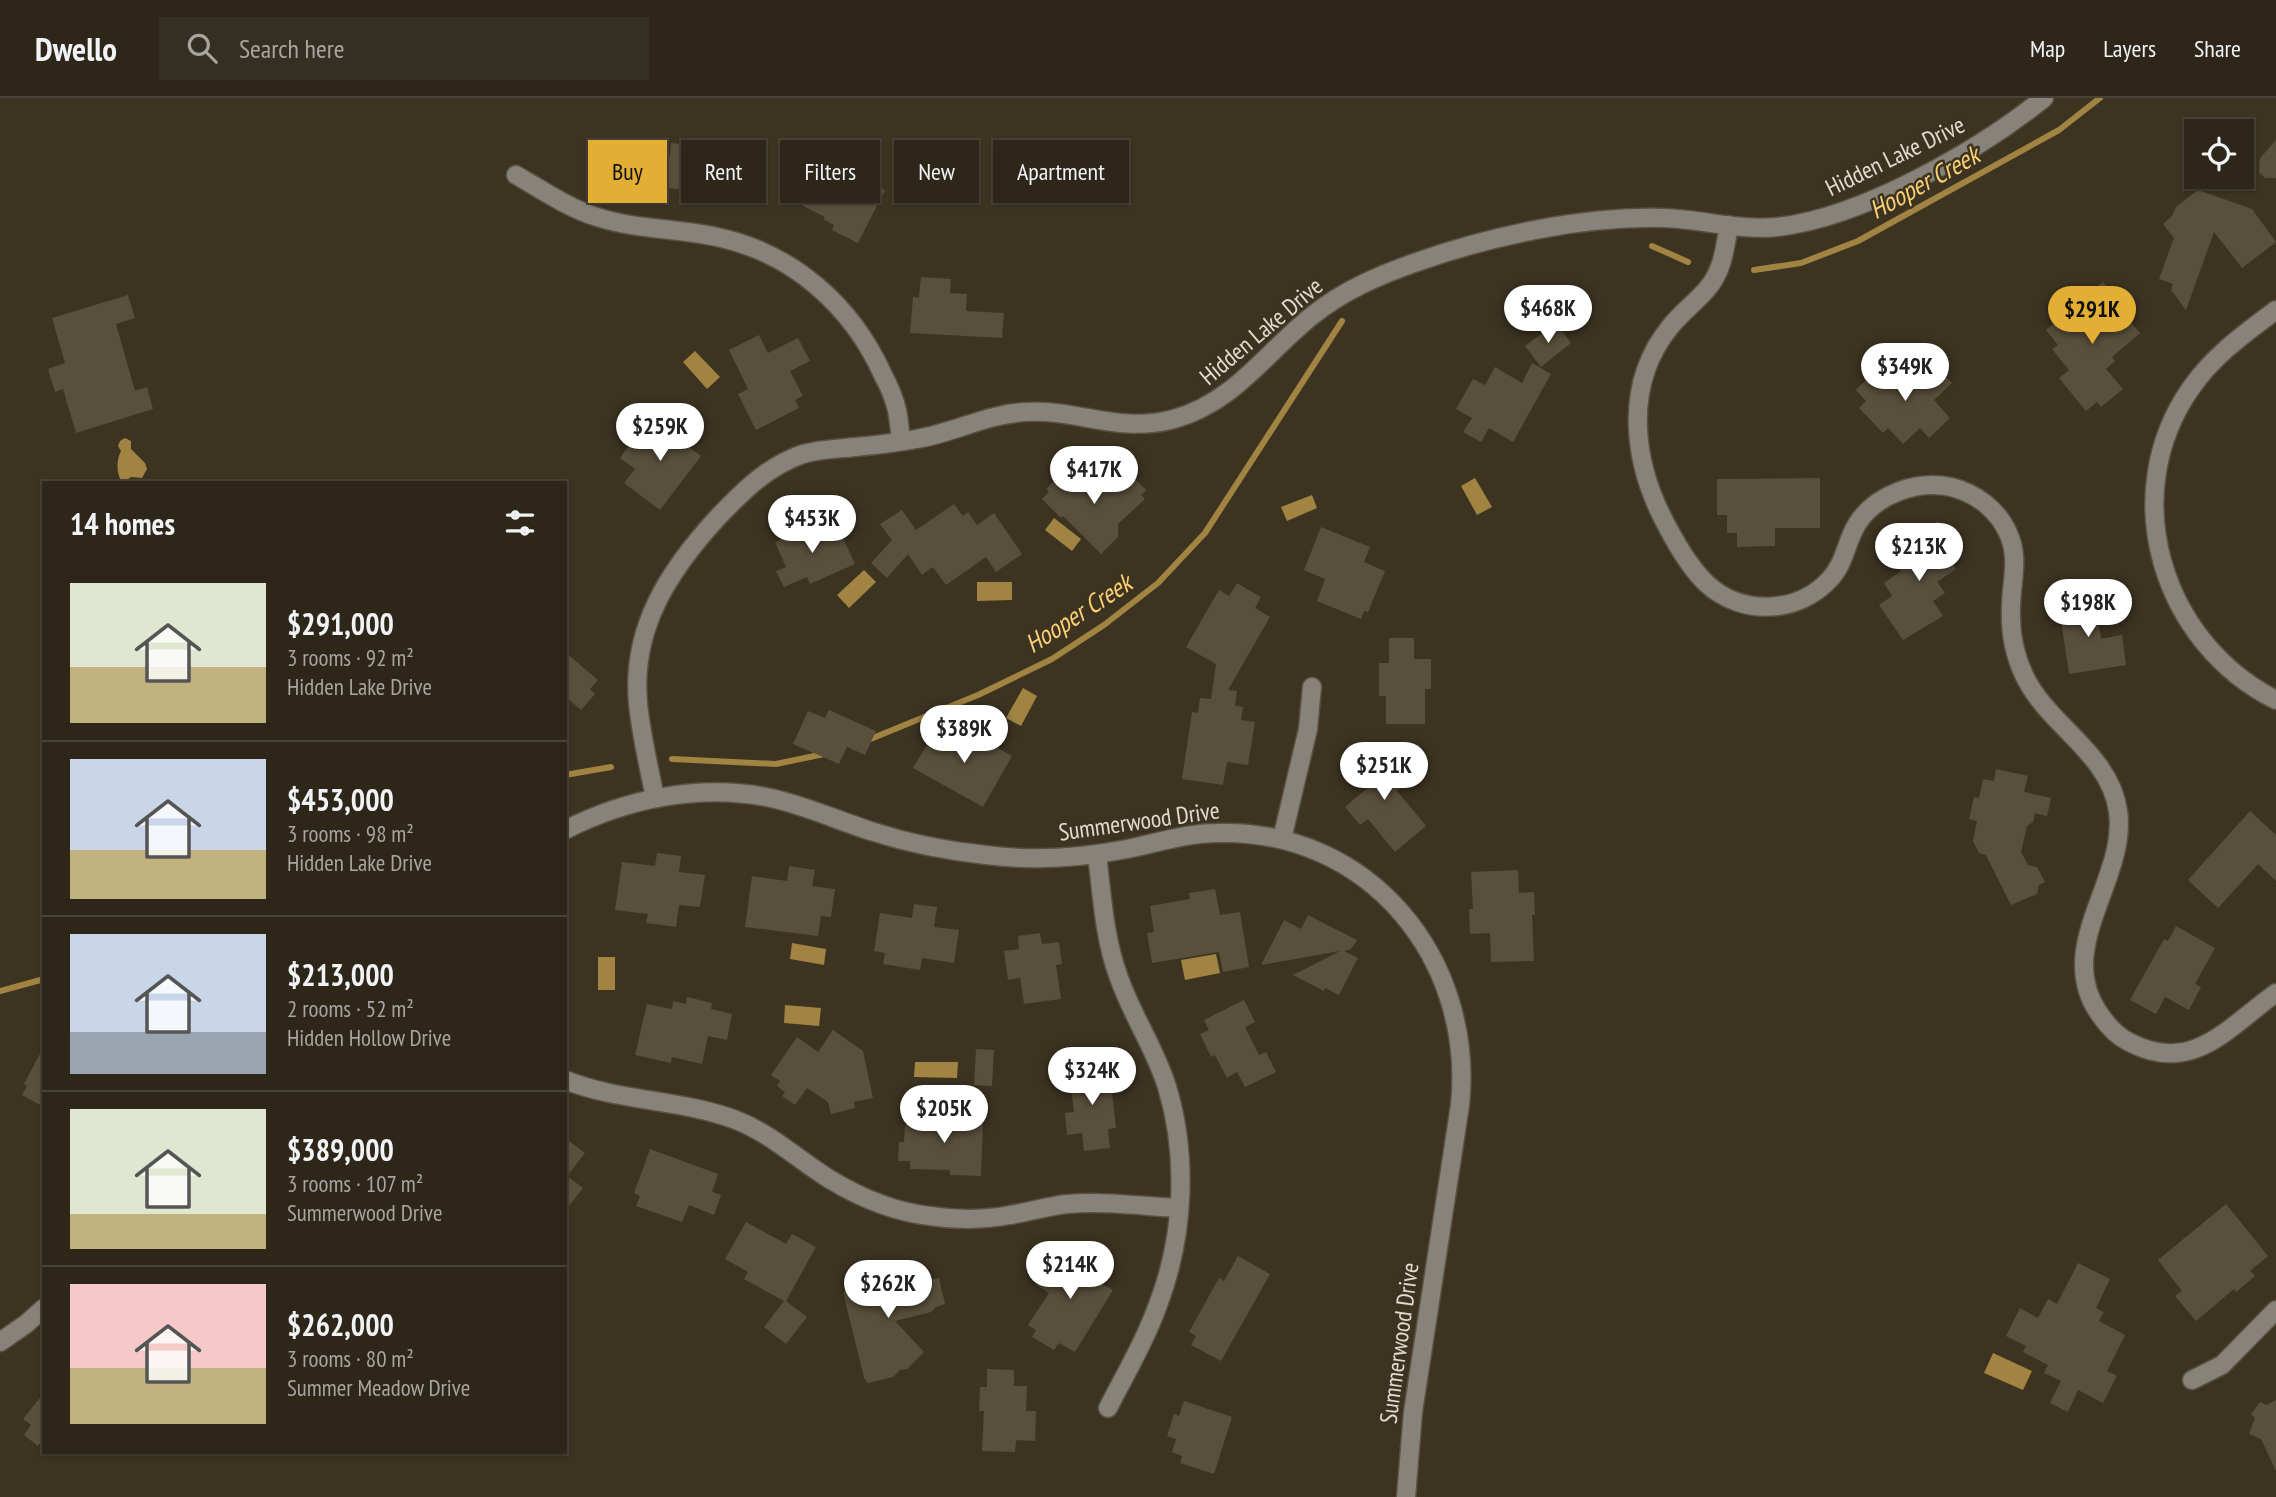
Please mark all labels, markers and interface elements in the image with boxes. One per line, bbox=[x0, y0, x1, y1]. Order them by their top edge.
search box bbox=[159, 17, 649, 80]
text: Dwello bbox=[35, 27, 117, 70]
icon: search bbox=[183, 29, 221, 67]
text: Search here bbox=[239, 32, 345, 65]
text: Map bbox=[2030, 33, 2065, 64]
text: Layers bbox=[2103, 33, 2156, 64]
text: Share bbox=[2194, 33, 2241, 64]
street label: Hidden Lake Drive bbox=[1820, 109, 1970, 203]
map controls bbox=[2184, 119, 2254, 189]
button: locate bbox=[2184, 119, 2254, 189]
water label: Hooper Creek bbox=[1863, 137, 1988, 226]
chip: Buy bbox=[588, 140, 667, 203]
chip: Rent bbox=[681, 140, 766, 203]
chip: Filters bbox=[780, 140, 880, 203]
chip: New bbox=[894, 140, 979, 203]
chip: Apartment bbox=[993, 140, 1129, 203]
street label: Hidden Lake Drive bbox=[1193, 271, 1329, 391]
pin: $468K bbox=[1499, 286, 1597, 345]
pin: $291K bbox=[2043, 286, 2141, 346]
text: $468K bbox=[1520, 293, 1576, 322]
text: $291K bbox=[2064, 294, 2120, 323]
pin: $349K bbox=[1856, 344, 1954, 403]
text: $349K bbox=[1877, 351, 1933, 380]
pin: $259K bbox=[611, 404, 709, 463]
text: $259K bbox=[632, 411, 688, 440]
pin: $417K bbox=[1045, 446, 1143, 506]
text: $417K bbox=[1066, 454, 1122, 483]
pin: $453K bbox=[763, 496, 861, 555]
text: $453K bbox=[784, 503, 840, 532]
text: 14 homes bbox=[70, 504, 175, 543]
icon: filters bbox=[501, 504, 539, 542]
pin: $213K bbox=[1870, 524, 1968, 583]
text: $213K bbox=[1891, 531, 1947, 560]
water label: Hooper Creek bbox=[1018, 565, 1140, 660]
pin: $198K bbox=[2039, 580, 2137, 639]
text: $198K bbox=[2060, 587, 2116, 616]
text: $291,000 bbox=[287, 604, 394, 643]
icon: home bbox=[126, 611, 210, 695]
text: 3 rooms · 92 m² bbox=[287, 643, 414, 672]
text: Hidden Lake Drive bbox=[287, 672, 432, 701]
pin: $389K bbox=[915, 706, 1013, 765]
text: $389K bbox=[936, 713, 992, 742]
pin: $251K bbox=[1335, 742, 1433, 802]
text: $251K bbox=[1356, 750, 1412, 779]
text: $453,000 bbox=[287, 780, 394, 819]
icon: home bbox=[126, 787, 210, 871]
street label: Summerwood Drive bbox=[1057, 794, 1221, 848]
text: 3 rooms · 98 m² bbox=[287, 819, 414, 848]
text: Hidden Lake Drive bbox=[287, 848, 432, 877]
text: $213,000 bbox=[287, 955, 394, 994]
icon: home bbox=[126, 962, 210, 1046]
text: 2 rooms · 52 m² bbox=[287, 994, 414, 1023]
text: Hidden Hollow Drive bbox=[287, 1023, 451, 1052]
pin: $324K bbox=[1043, 1048, 1141, 1107]
text: $324K bbox=[1064, 1055, 1120, 1084]
pin: $205K bbox=[895, 1086, 993, 1145]
text: $205K bbox=[916, 1093, 972, 1122]
text: $389,000 bbox=[287, 1130, 394, 1169]
icon: home bbox=[126, 1137, 210, 1221]
text: 3 rooms · 107 m² bbox=[287, 1169, 423, 1198]
text: Summerwood Drive bbox=[287, 1198, 442, 1227]
pin: $214K bbox=[1021, 1242, 1119, 1301]
text: $214K bbox=[1042, 1249, 1098, 1278]
pin: $262K bbox=[839, 1260, 937, 1320]
street label: Summerwood Drive bbox=[1372, 1261, 1426, 1425]
text: $262K bbox=[860, 1268, 916, 1297]
text: $262,000 bbox=[287, 1305, 394, 1344]
icon: home bbox=[126, 1312, 210, 1396]
text: 3 rooms · 80 m² bbox=[287, 1344, 414, 1373]
text: Summer Meadow Drive bbox=[287, 1373, 470, 1402]

